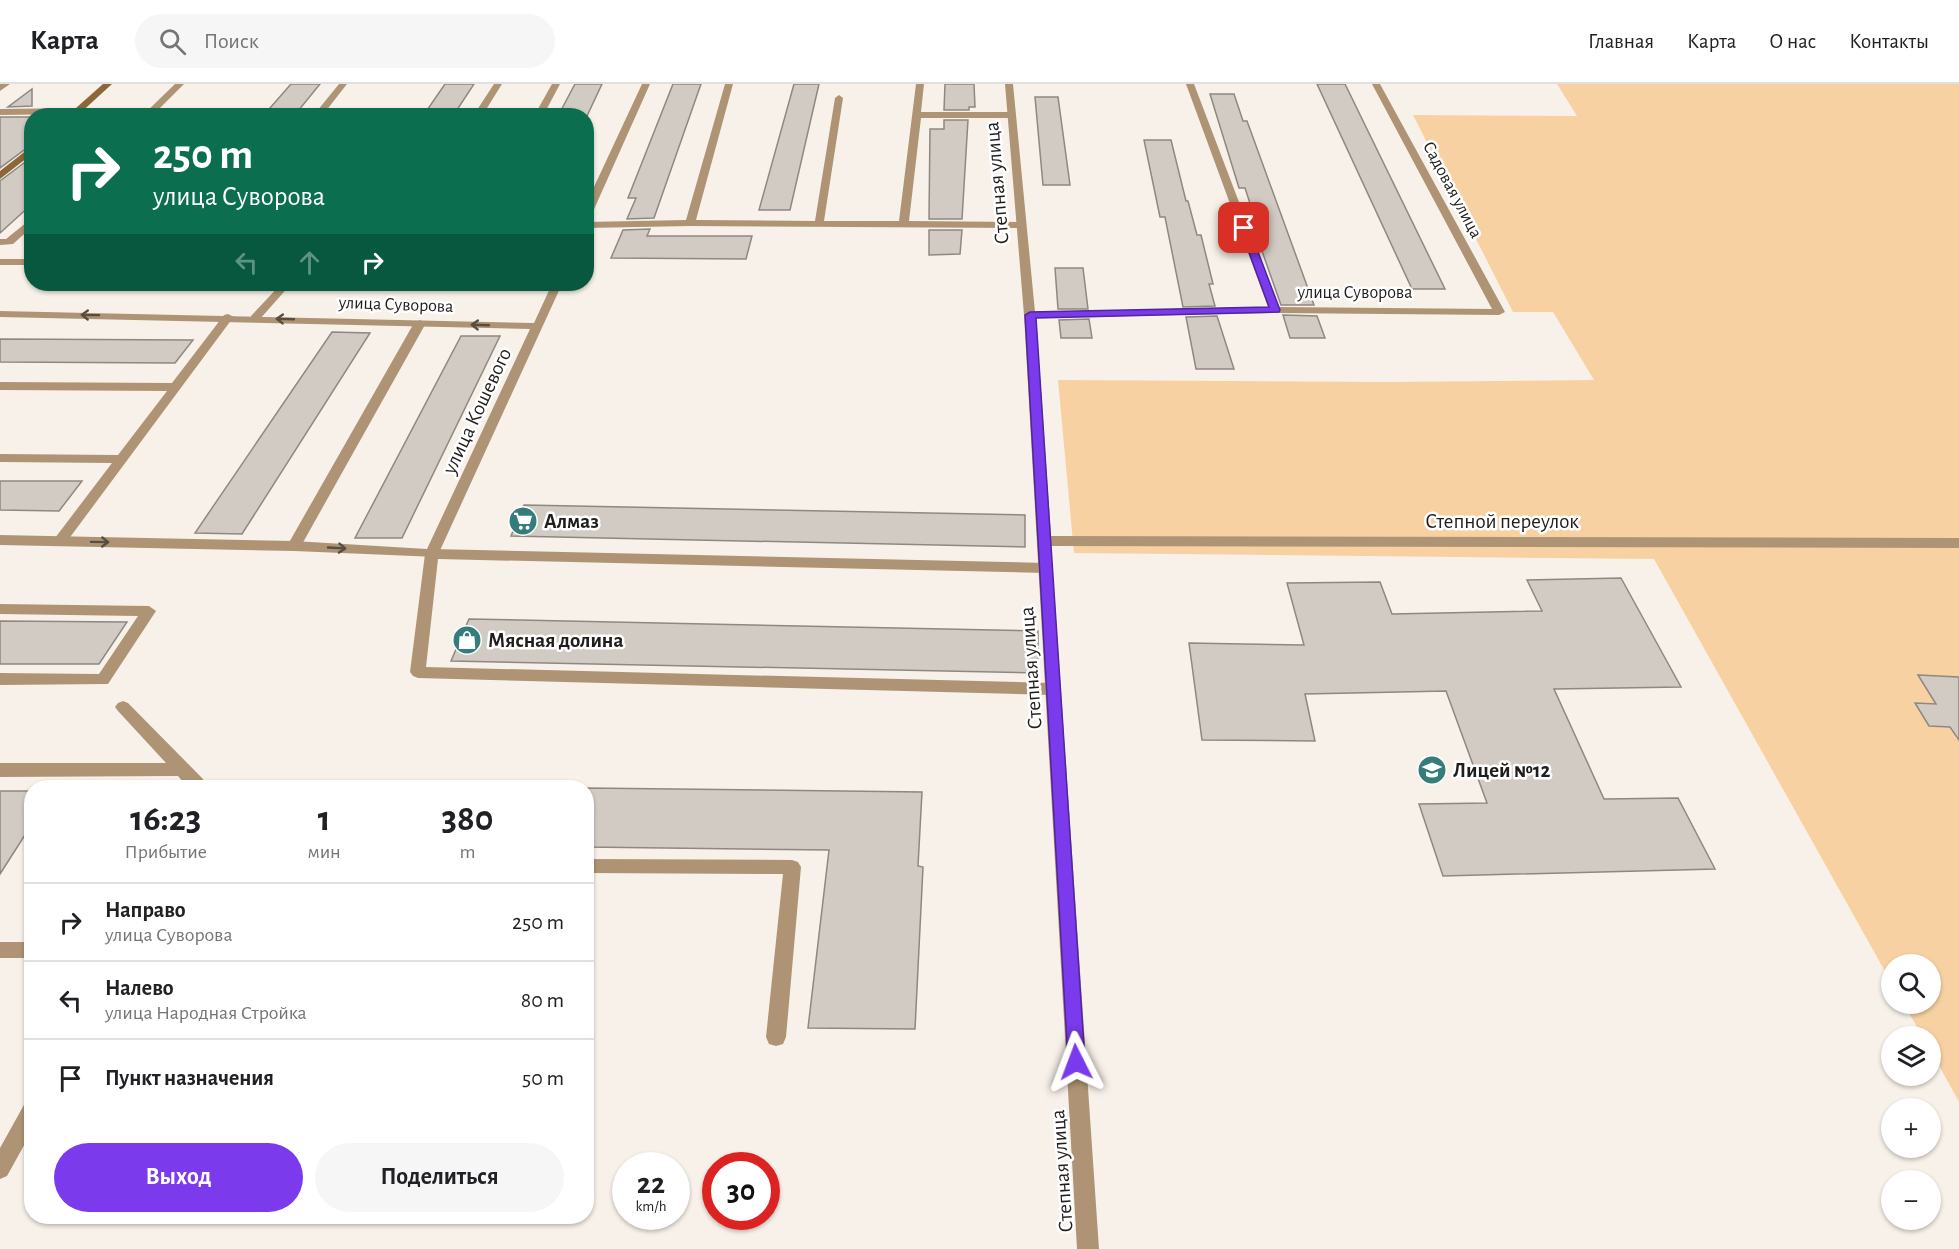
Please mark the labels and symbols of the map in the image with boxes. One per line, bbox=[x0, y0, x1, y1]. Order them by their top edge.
street label: Степная улица bbox=[981, 120, 1013, 245]
street label: Садовая улица bbox=[1419, 139, 1485, 241]
pin bbox=[1218, 202, 1269, 253]
street label: улица Суворова bbox=[1297, 284, 1412, 302]
street label: улица Суворова bbox=[337, 294, 454, 316]
one-way arrow bbox=[81, 309, 101, 321]
one-way arrow bbox=[275, 314, 295, 325]
one-way arrow bbox=[470, 319, 490, 331]
street label: улица Кошевого bbox=[438, 345, 515, 478]
supermarket icon: Алмаз bbox=[507, 505, 539, 537]
place label: Алмаз bbox=[544, 511, 599, 532]
street label: Степной переулок bbox=[1425, 511, 1579, 532]
one-way arrow bbox=[90, 536, 110, 548]
one-way arrow bbox=[327, 543, 347, 554]
street label: Степная улица bbox=[1016, 606, 1046, 730]
shop icon: Мясная долина bbox=[451, 624, 483, 656]
place label: Мясная долина bbox=[488, 630, 623, 651]
school or university icon: Лицей №12 bbox=[1416, 754, 1448, 786]
place label: Лицей №12 bbox=[1453, 760, 1550, 781]
position arrow bbox=[1044, 1030, 1108, 1094]
street label: Степная улица bbox=[1047, 1109, 1077, 1233]
speed limit sign: 30 bbox=[702, 1152, 780, 1230]

